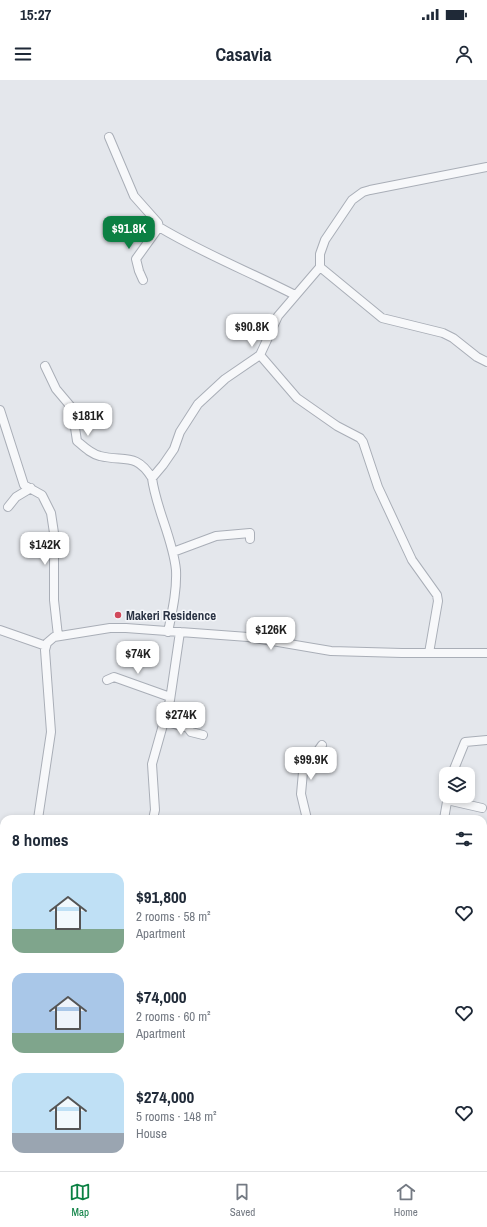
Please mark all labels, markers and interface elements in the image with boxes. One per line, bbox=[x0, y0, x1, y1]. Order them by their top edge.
text: 15:27 bbox=[20, 4, 51, 25]
text: Casavia bbox=[216, 42, 271, 67]
icon: menu bbox=[12, 43, 34, 65]
icon: person bbox=[453, 43, 475, 65]
pin: $91.8K bbox=[96, 216, 162, 250]
text: $91.8K bbox=[112, 220, 146, 237]
pin: $90.8K bbox=[219, 314, 285, 348]
text: $90.8K bbox=[235, 318, 269, 335]
pin: $181K bbox=[60, 403, 116, 437]
text: $181K bbox=[72, 407, 104, 424]
pin: $142K bbox=[17, 532, 73, 566]
text: $142K bbox=[29, 536, 61, 553]
place label: Makeri Residence bbox=[126, 607, 216, 624]
marker: Makeri Residence bbox=[113, 610, 123, 620]
pin: $126K bbox=[243, 617, 299, 651]
text: $126K bbox=[255, 621, 287, 638]
pin: $74K bbox=[114, 641, 162, 675]
text: $74K bbox=[125, 645, 151, 662]
pin: $274K bbox=[153, 702, 209, 736]
text: $274K bbox=[165, 706, 197, 723]
pin: $99.9K bbox=[278, 747, 344, 781]
text: $99.9K bbox=[294, 751, 328, 768]
map controls bbox=[439, 767, 475, 803]
button: layers bbox=[439, 767, 475, 803]
text: 8 homes bbox=[12, 828, 69, 851]
icon: filters bbox=[453, 828, 475, 850]
text: $91,800 bbox=[136, 885, 186, 908]
icon: home bbox=[44, 889, 92, 937]
icon: heart bbox=[453, 902, 475, 924]
text: 2 rooms · 58 m² bbox=[136, 908, 211, 925]
text: Apartment bbox=[136, 925, 185, 942]
text: $74,000 bbox=[136, 985, 186, 1008]
icon: home bbox=[44, 989, 92, 1037]
icon: heart bbox=[453, 1002, 475, 1024]
text: 2 rooms · 60 m² bbox=[136, 1008, 211, 1025]
text: Apartment bbox=[136, 1025, 185, 1042]
text: $274,000 bbox=[136, 1085, 194, 1108]
icon: home bbox=[44, 1089, 92, 1137]
icon: heart bbox=[453, 1102, 475, 1124]
text: 5 rooms · 148 m² bbox=[136, 1108, 217, 1125]
text: House bbox=[136, 1125, 167, 1142]
tab: Map bbox=[69, 1181, 91, 1219]
tab: Saved bbox=[230, 1181, 255, 1219]
tab: Home bbox=[394, 1181, 418, 1219]

